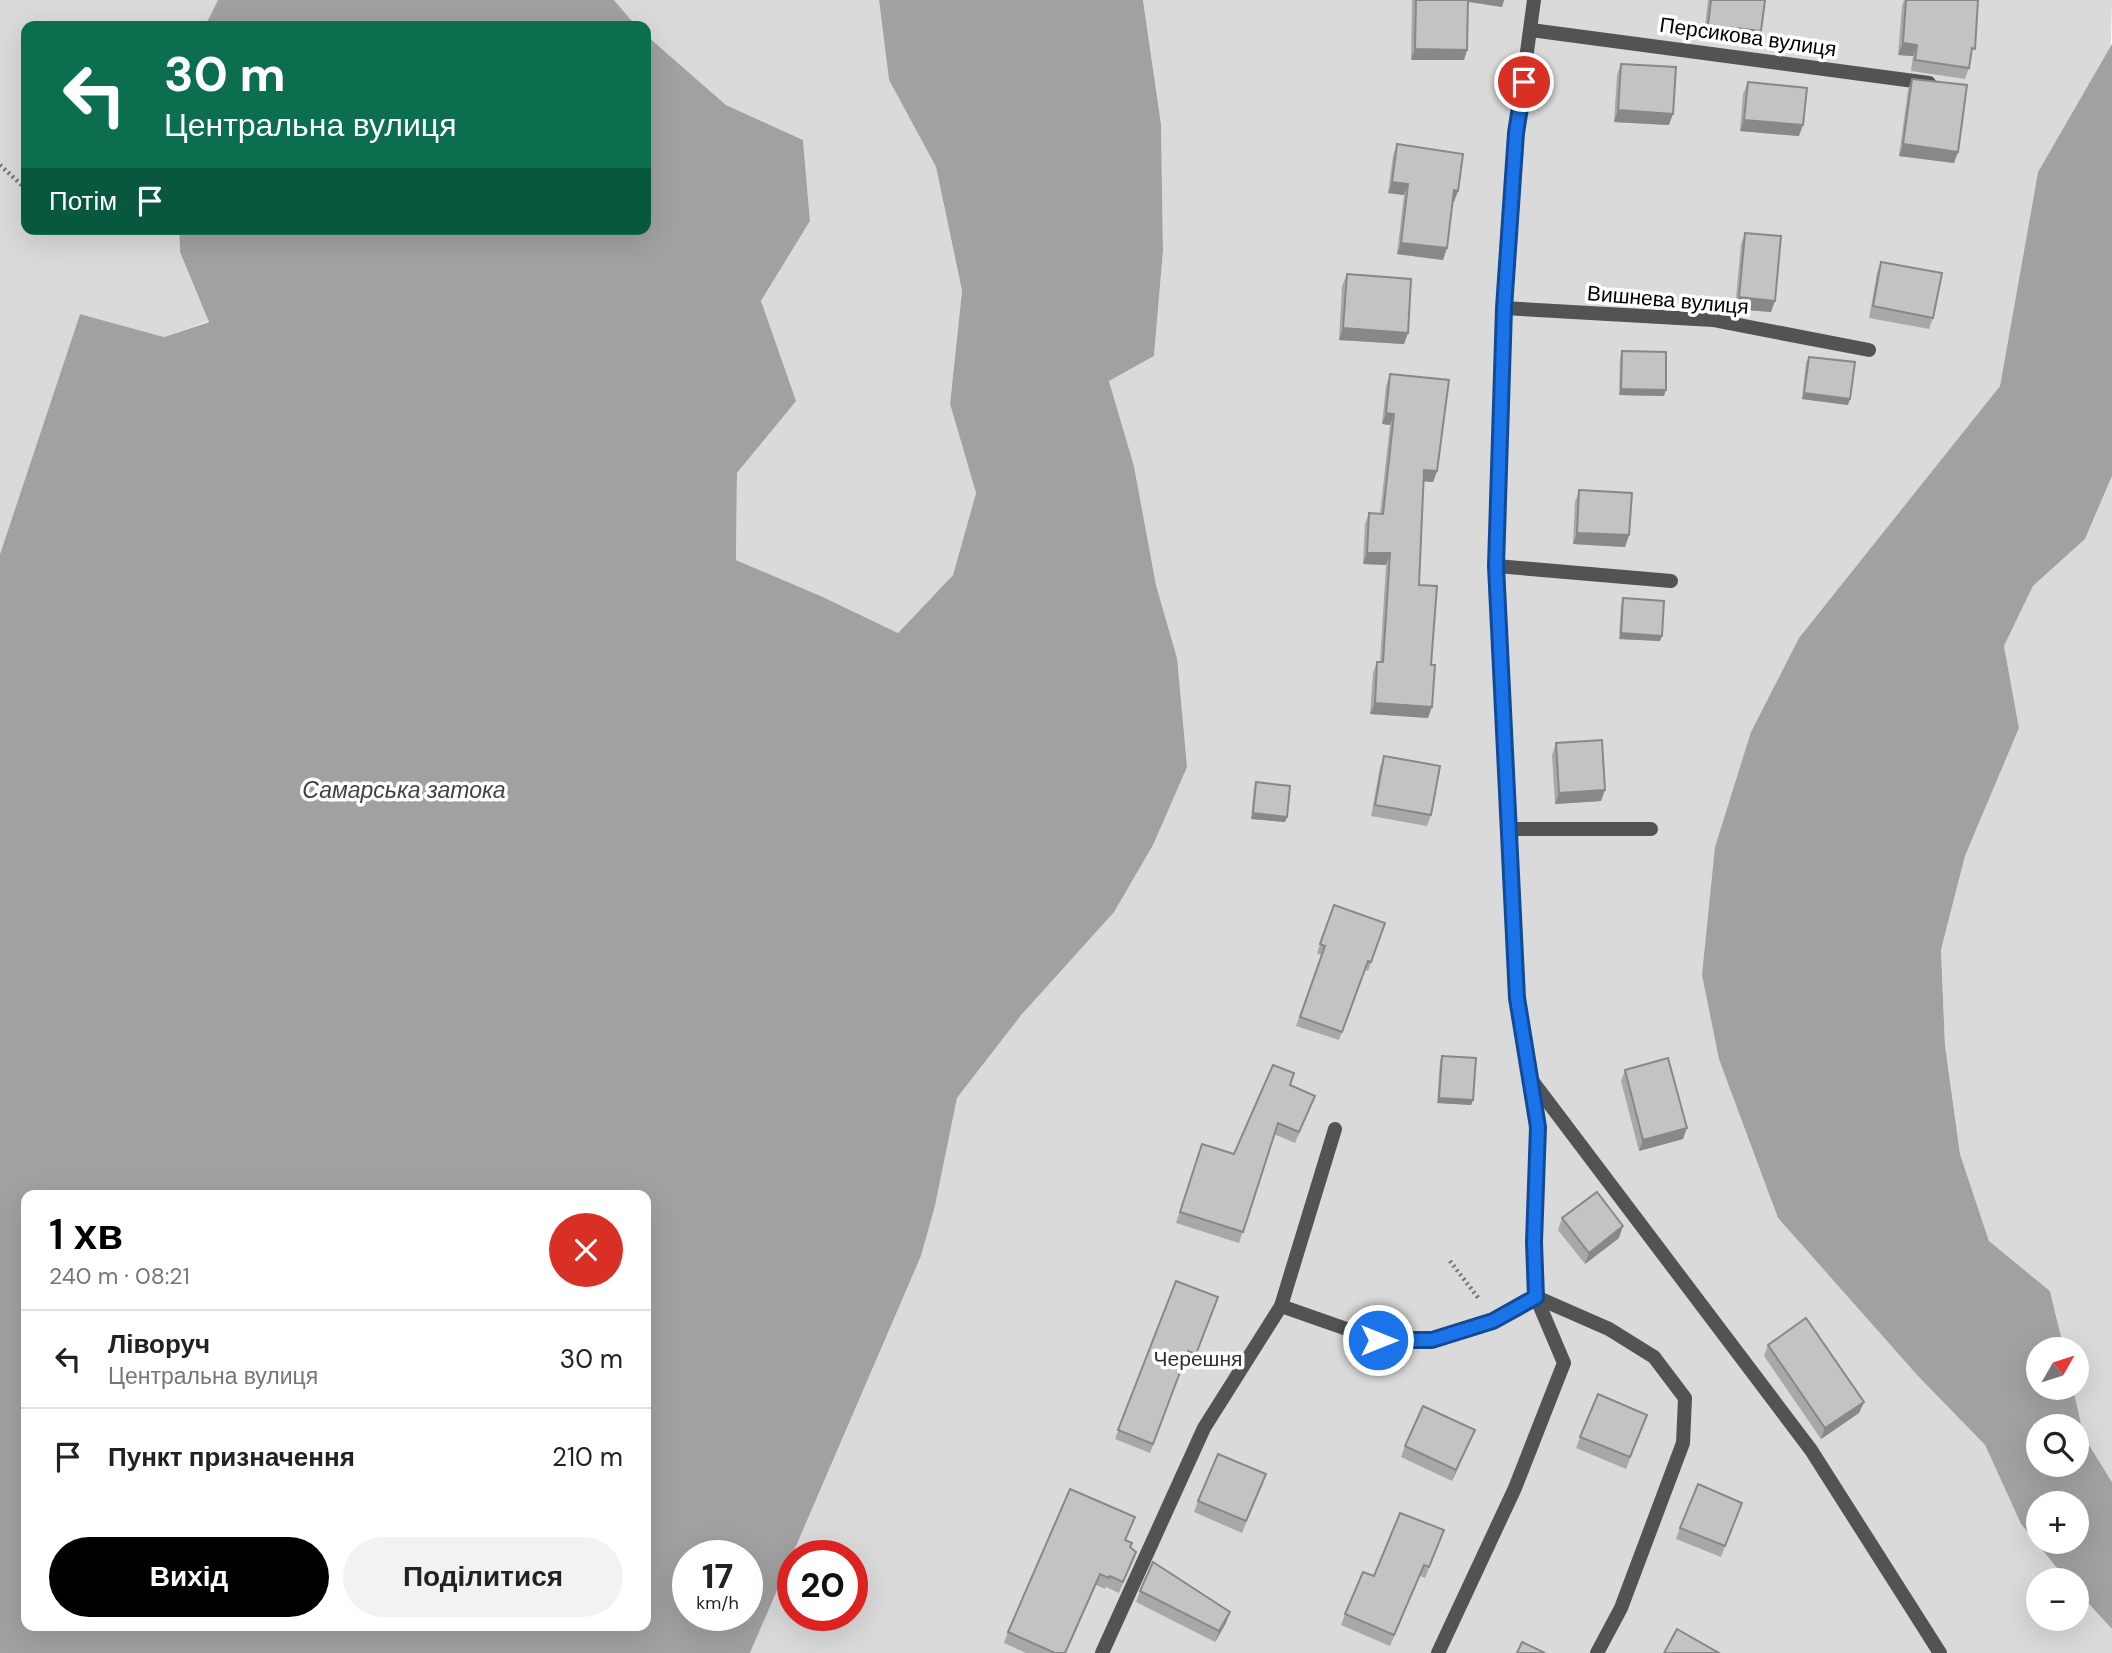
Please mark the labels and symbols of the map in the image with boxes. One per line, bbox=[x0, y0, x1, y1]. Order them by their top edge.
street label: Персикова вулиця bbox=[1658, 11, 1838, 63]
pin bbox=[1494, 52, 1554, 112]
street label: Вишнева вулиця bbox=[1586, 279, 1750, 321]
water label: Самарська затока bbox=[302, 775, 506, 805]
position arrow bbox=[1341, 1303, 1415, 1377]
north arrow bbox=[2026, 1337, 2090, 1400]
park label: Черешня bbox=[1154, 1345, 1242, 1373]
speed limit sign: 20 bbox=[777, 1540, 868, 1631]

